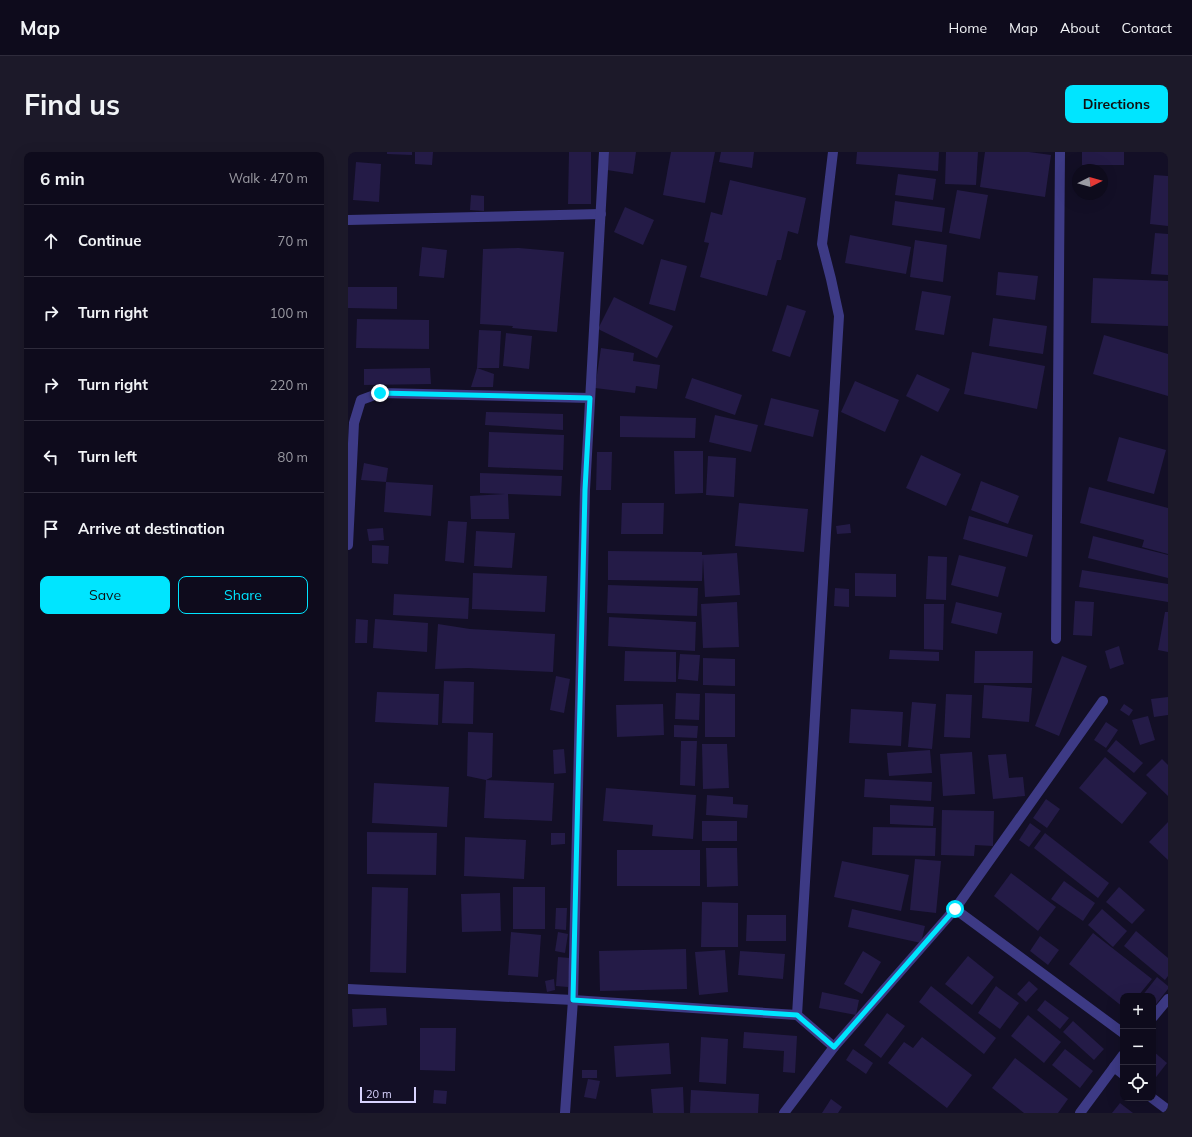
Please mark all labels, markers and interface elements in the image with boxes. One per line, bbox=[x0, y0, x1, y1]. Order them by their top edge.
text: Map bbox=[20, 16, 60, 40]
text: Home bbox=[948, 19, 987, 37]
text: Map bbox=[1009, 19, 1038, 37]
text: About bbox=[1060, 19, 1100, 37]
text: Contact bbox=[1122, 19, 1172, 37]
button: Directions bbox=[1065, 85, 1168, 123]
text: Find us bbox=[24, 87, 120, 122]
north arrow bbox=[1072, 164, 1108, 200]
text: 6 min bbox=[40, 168, 85, 189]
text: Walk · 470 m bbox=[229, 170, 308, 186]
icon: ahead bbox=[40, 230, 62, 252]
text: Continue bbox=[78, 231, 141, 250]
text: 70 m bbox=[278, 233, 308, 249]
icon: right bbox=[40, 302, 62, 324]
text: Turn right bbox=[78, 303, 148, 322]
text: 100 m bbox=[270, 305, 308, 321]
icon: right bbox=[40, 374, 62, 396]
text: Turn right bbox=[78, 375, 148, 394]
text: 220 m bbox=[270, 377, 308, 393]
route end bbox=[371, 384, 389, 402]
icon: left bbox=[40, 446, 62, 468]
text: Turn left bbox=[78, 447, 137, 466]
text: 80 m bbox=[278, 449, 308, 465]
icon: arrive bbox=[40, 518, 62, 540]
text: Arrive at destination bbox=[78, 519, 225, 538]
button: Save bbox=[40, 576, 170, 614]
button: Share bbox=[178, 576, 308, 614]
route start bbox=[946, 900, 964, 918]
map controls bbox=[1120, 993, 1156, 1101]
button: + bbox=[1120, 993, 1156, 1029]
button: − bbox=[1120, 1029, 1156, 1065]
button: locate bbox=[1120, 1065, 1156, 1101]
scale bar bbox=[360, 1085, 416, 1104]
text: 20 m bbox=[366, 1087, 392, 1101]

